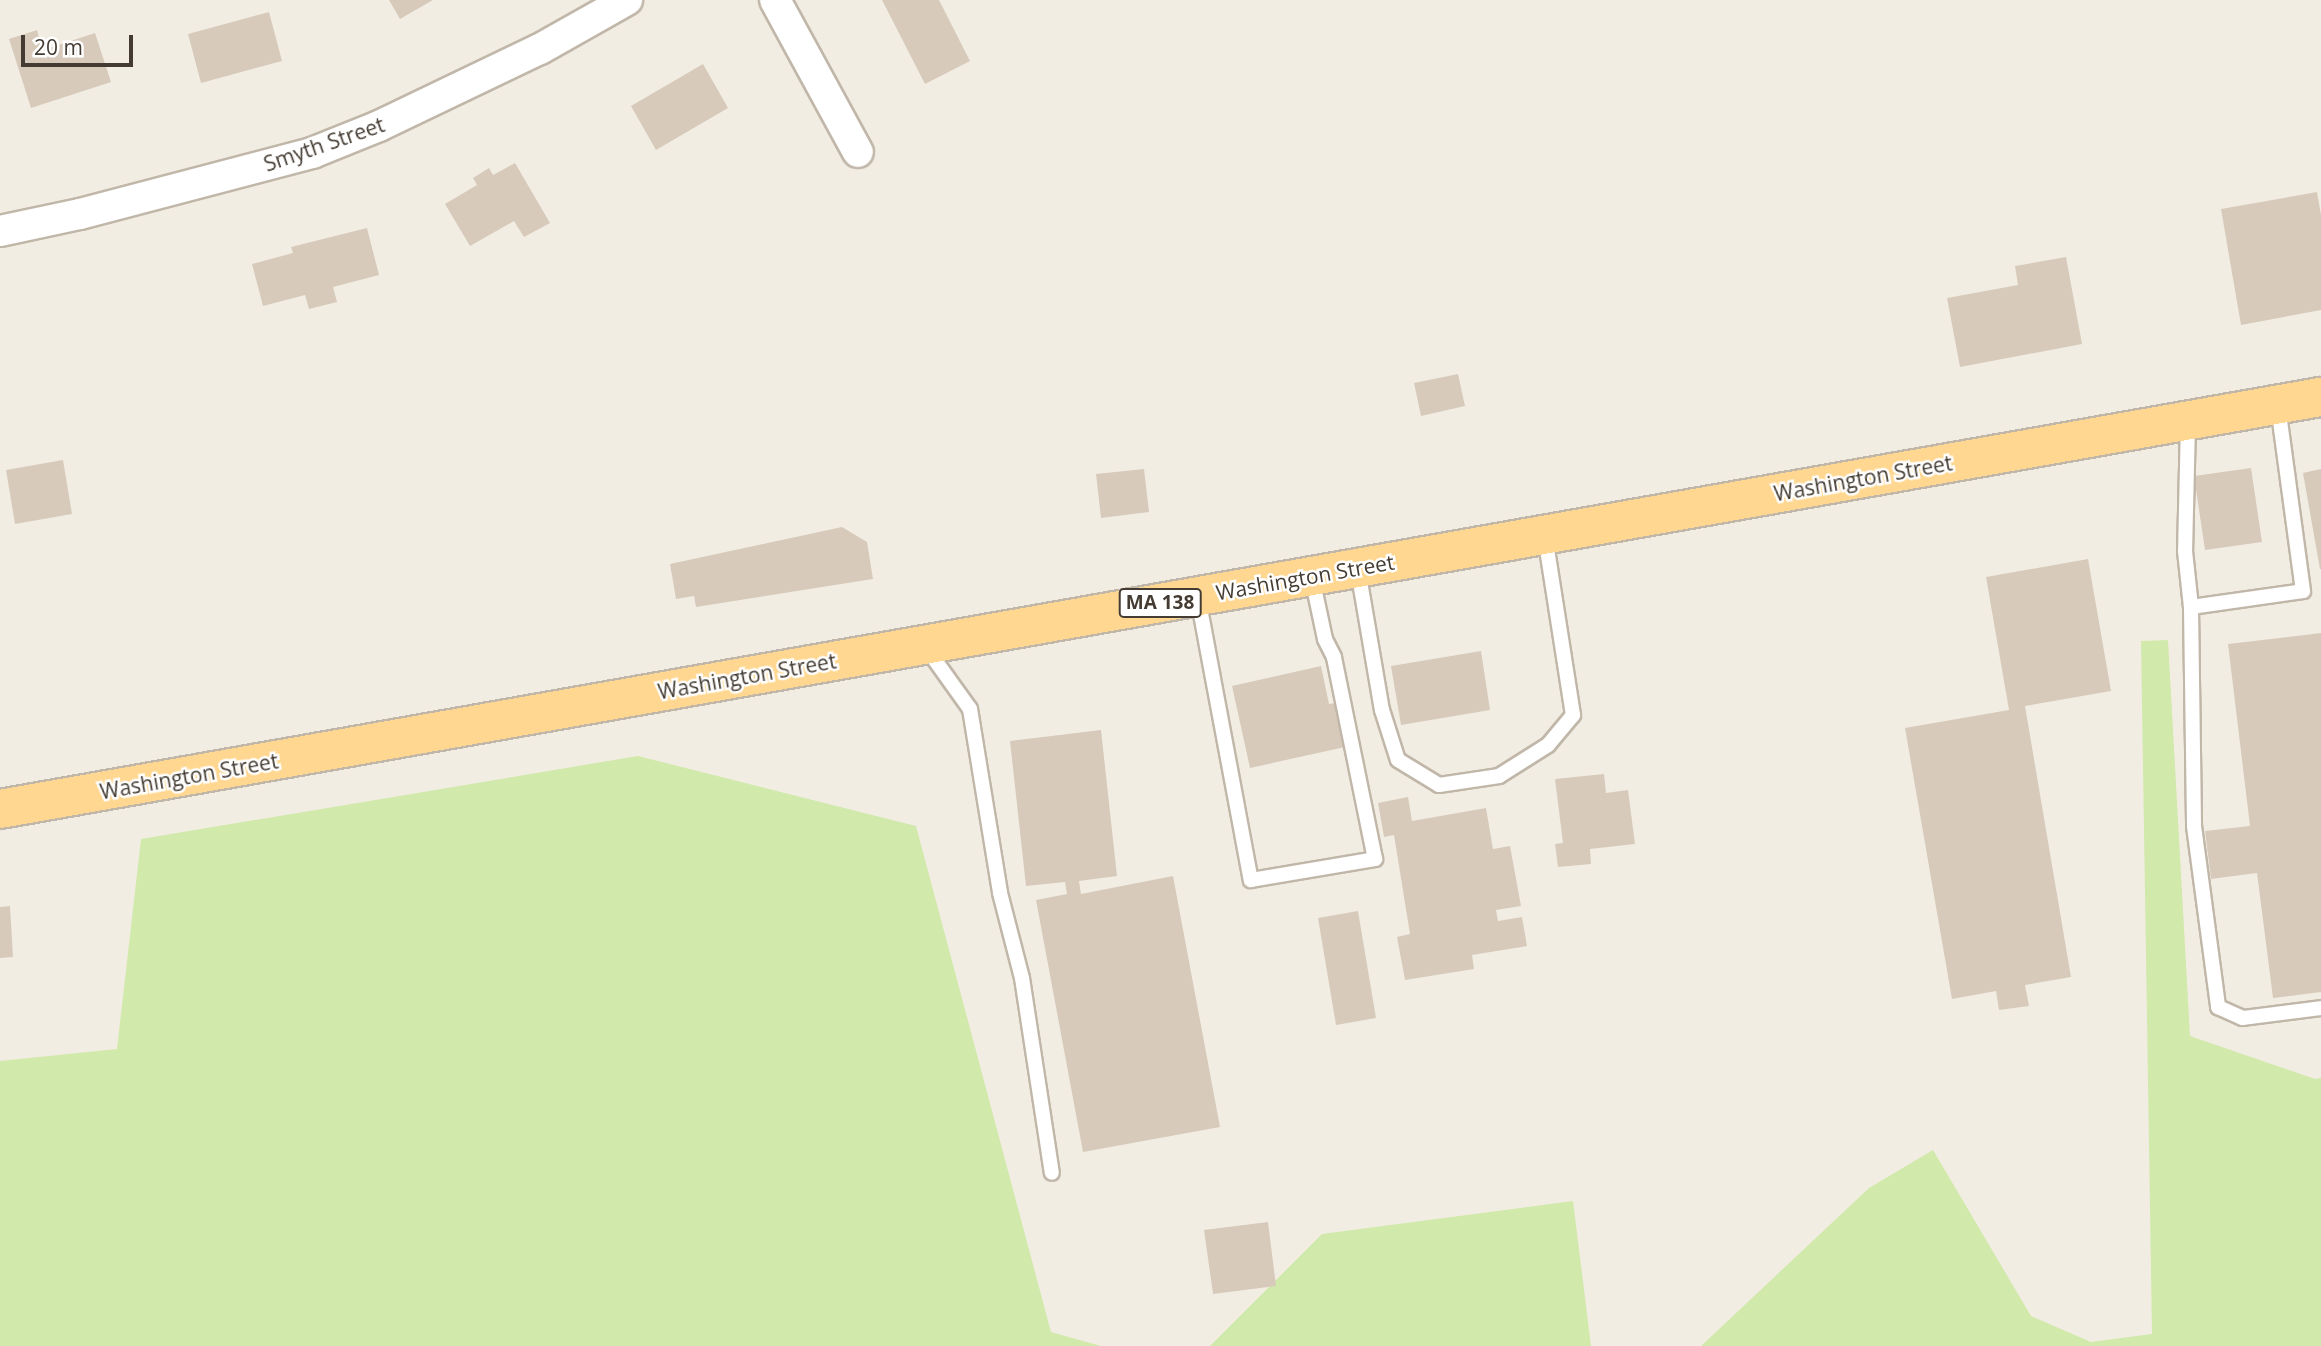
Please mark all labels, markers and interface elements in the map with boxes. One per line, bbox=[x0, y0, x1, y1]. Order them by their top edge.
scale bar bbox=[24, 21, 136, 65]
text: 20 m bbox=[34, 33, 83, 61]
street label: Smyth Street bbox=[260, 112, 388, 176]
street label: Washington Street bbox=[1772, 450, 1954, 506]
street label: Washington Street bbox=[1214, 549, 1396, 605]
road number: MA 138 bbox=[1118, 588, 1202, 618]
street label: Washington Street bbox=[656, 648, 838, 704]
street label: Washington Street bbox=[98, 748, 280, 804]

